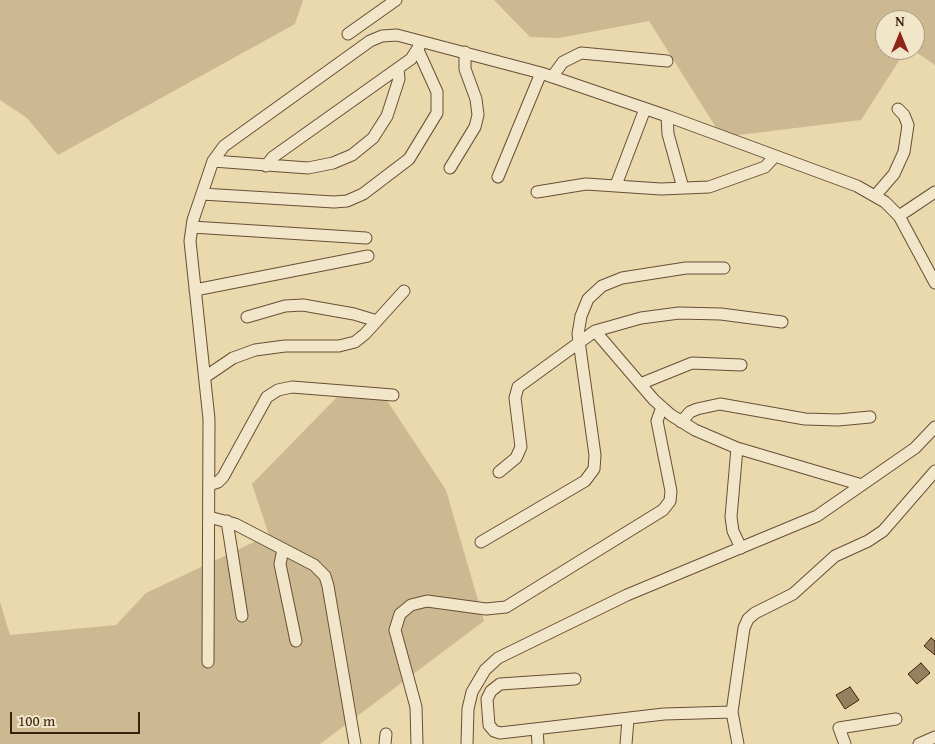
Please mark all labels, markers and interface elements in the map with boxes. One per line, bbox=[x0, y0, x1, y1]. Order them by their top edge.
north arrow bbox=[875, 10, 925, 60]
text: N bbox=[895, 11, 905, 31]
scale bar bbox=[12, 702, 142, 734]
text: 100 m bbox=[18, 710, 55, 731]

